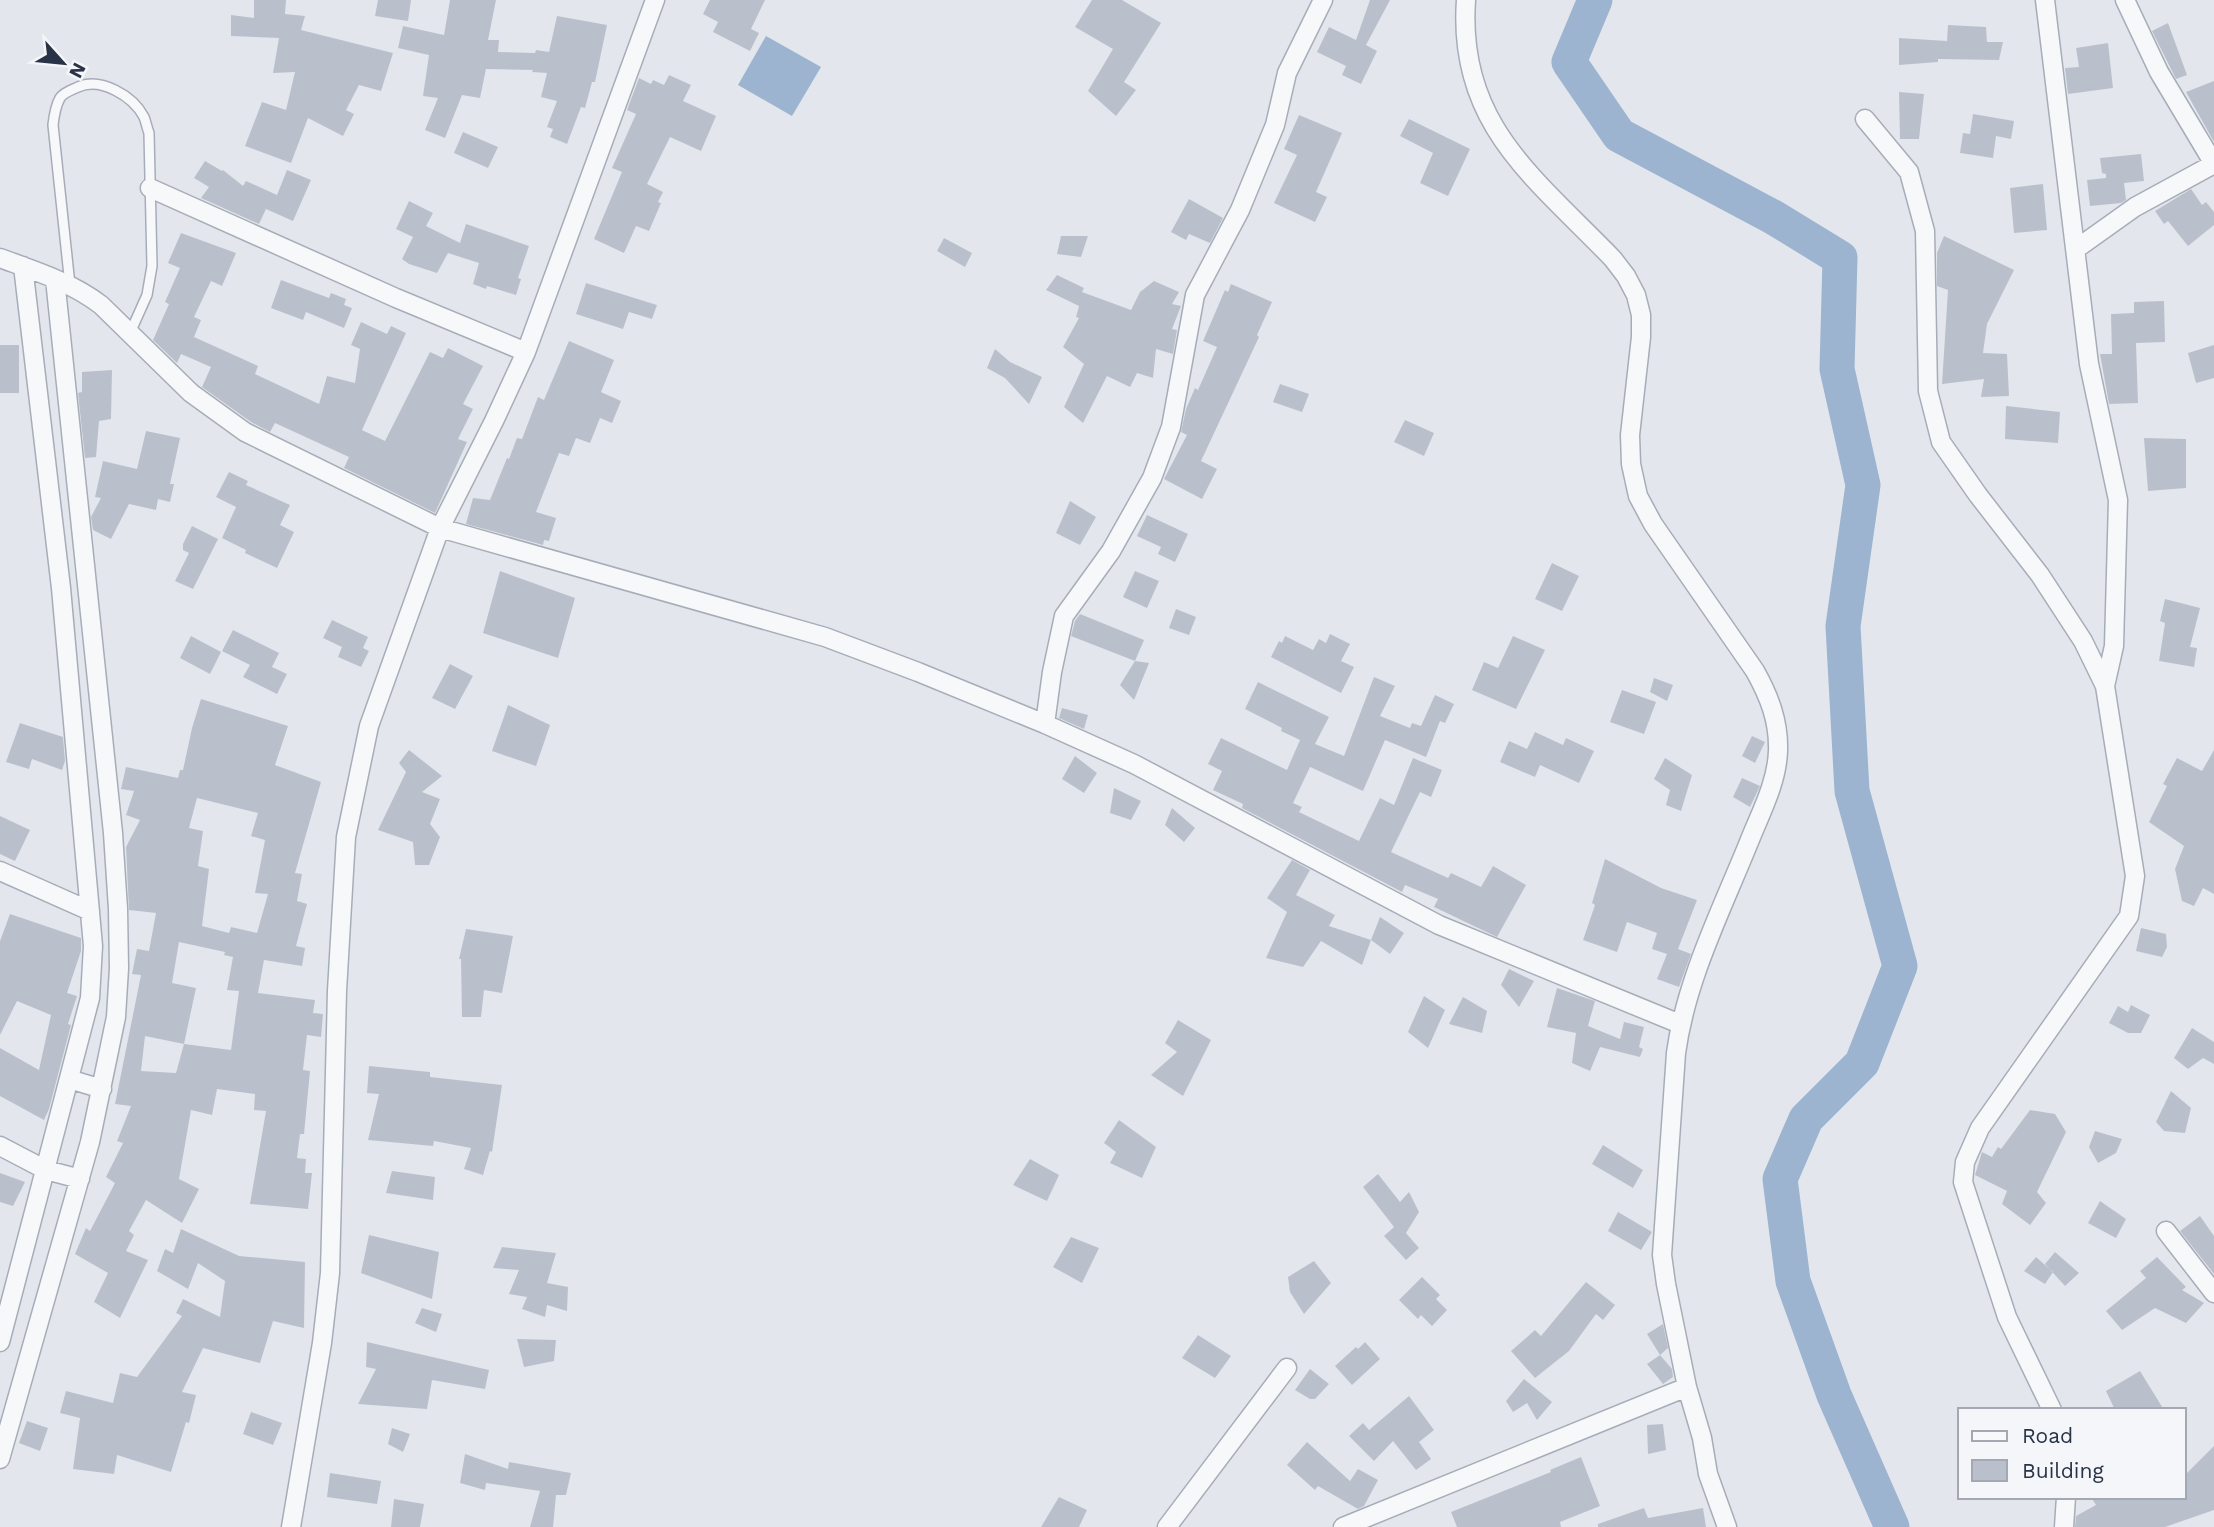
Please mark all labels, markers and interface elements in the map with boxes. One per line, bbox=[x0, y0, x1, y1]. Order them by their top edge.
north arrow bbox=[28, 28, 98, 98]
text: N bbox=[64, 59, 91, 82]
legend bbox=[1958, 1408, 2186, 1499]
text: Road bbox=[2022, 1423, 2073, 1448]
text: Building bbox=[2022, 1458, 2104, 1483]

